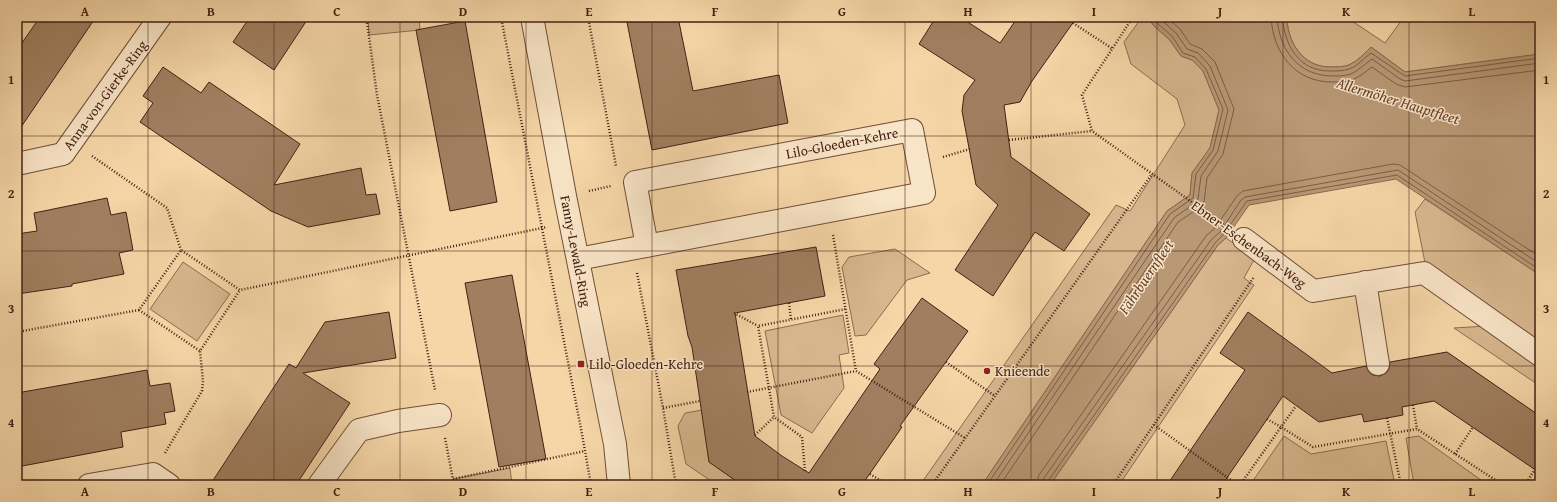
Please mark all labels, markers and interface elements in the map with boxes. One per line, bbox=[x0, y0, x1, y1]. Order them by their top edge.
text: A bbox=[81, 2, 90, 21]
text: B bbox=[207, 2, 215, 21]
text: C bbox=[333, 2, 341, 21]
text: D bbox=[459, 2, 467, 21]
text: E bbox=[586, 2, 593, 21]
text: F bbox=[712, 2, 719, 21]
text: G bbox=[838, 2, 846, 21]
text: H bbox=[963, 2, 973, 21]
text: I bbox=[1092, 2, 1096, 21]
text: J bbox=[1216, 2, 1223, 21]
text: K bbox=[1342, 2, 1351, 21]
text: L bbox=[1469, 2, 1476, 21]
street label: Anna-von-Gierke-Ring bbox=[58, 36, 152, 154]
text: 1 bbox=[8, 70, 14, 89]
text: 1 bbox=[1543, 70, 1549, 89]
water label: Allermöher Hauptfleet bbox=[1333, 71, 1463, 129]
street label: Lilo-Gloeden-Kehre bbox=[784, 122, 900, 164]
text: 2 bbox=[8, 184, 15, 203]
text: 2 bbox=[1543, 184, 1550, 203]
street label: Fanny-Lewald-Ring bbox=[555, 194, 597, 308]
street label: Ebner-Eschenbach-Weg bbox=[1187, 195, 1311, 293]
water label: Fährbuernfleet bbox=[1112, 235, 1178, 319]
text: 3 bbox=[8, 299, 14, 318]
text: 3 bbox=[1543, 299, 1549, 318]
place label: Lilo-Gloeden-Kehre bbox=[589, 354, 704, 374]
marker: Lilo-Gloeden-Kehre bbox=[576, 359, 586, 369]
place label: Knieende bbox=[995, 361, 1051, 381]
marker: Knieende bbox=[982, 366, 992, 376]
text: 4 bbox=[8, 413, 15, 432]
text: 4 bbox=[1543, 413, 1550, 432]
text: A bbox=[81, 482, 90, 501]
text: B bbox=[207, 482, 215, 501]
text: C bbox=[333, 482, 341, 501]
text: D bbox=[459, 482, 467, 501]
text: E bbox=[586, 482, 593, 501]
text: F bbox=[712, 482, 719, 501]
text: G bbox=[838, 482, 846, 501]
text: H bbox=[963, 482, 973, 501]
text: I bbox=[1092, 482, 1096, 501]
text: J bbox=[1216, 482, 1223, 501]
text: K bbox=[1342, 482, 1351, 501]
text: L bbox=[1469, 482, 1476, 501]

